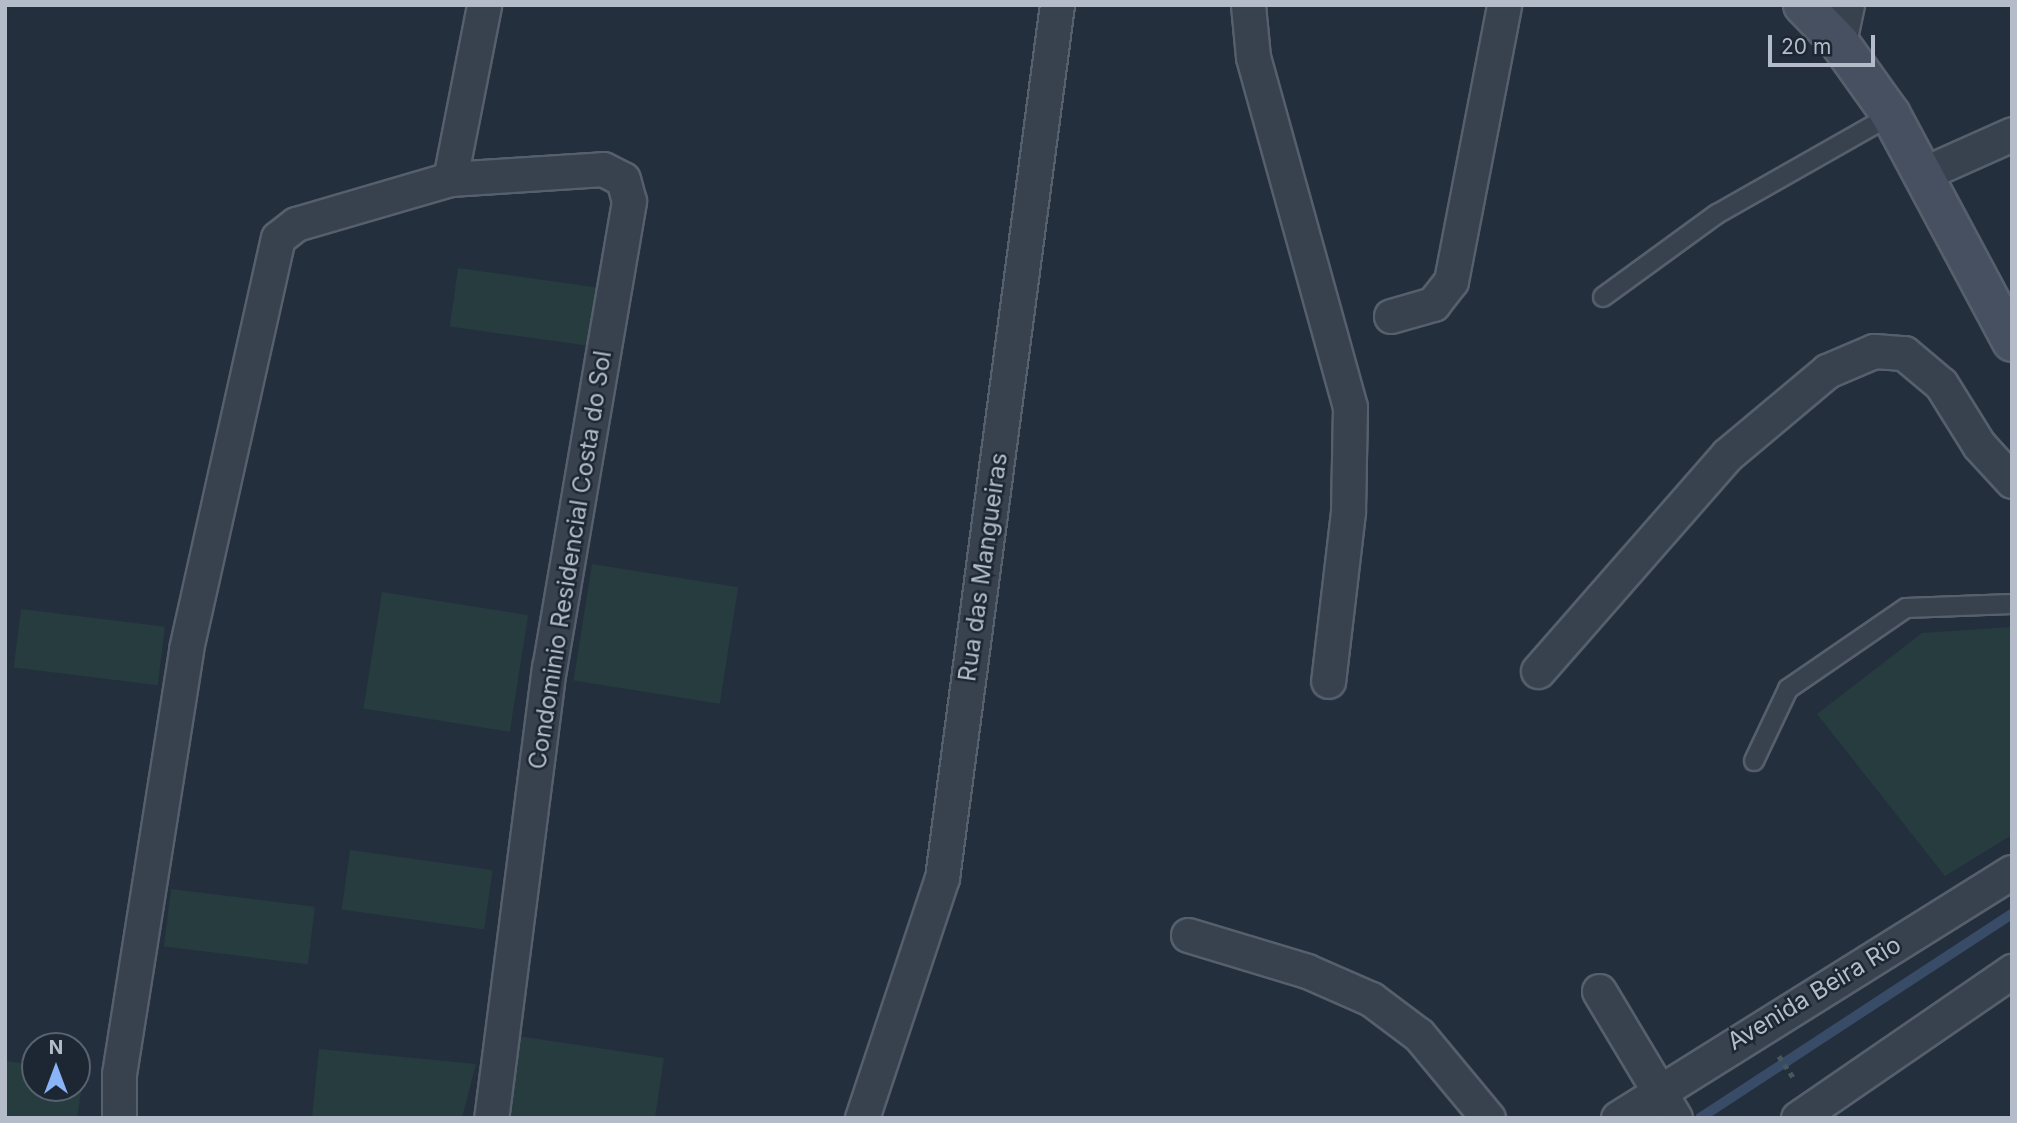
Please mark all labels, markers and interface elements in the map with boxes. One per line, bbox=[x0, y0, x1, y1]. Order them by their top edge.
scale bar bbox=[1772, 21, 1879, 65]
text: 20 m bbox=[1781, 34, 1831, 59]
street label: Condominio Residencial Costa do Sol bbox=[523, 349, 617, 771]
street label: Rua das Mangueiras bbox=[953, 451, 1013, 683]
street label: Avenida Beira Rio bbox=[1722, 930, 1906, 1056]
north arrow bbox=[21, 1032, 91, 1102]
text: N bbox=[49, 1036, 63, 1059]

